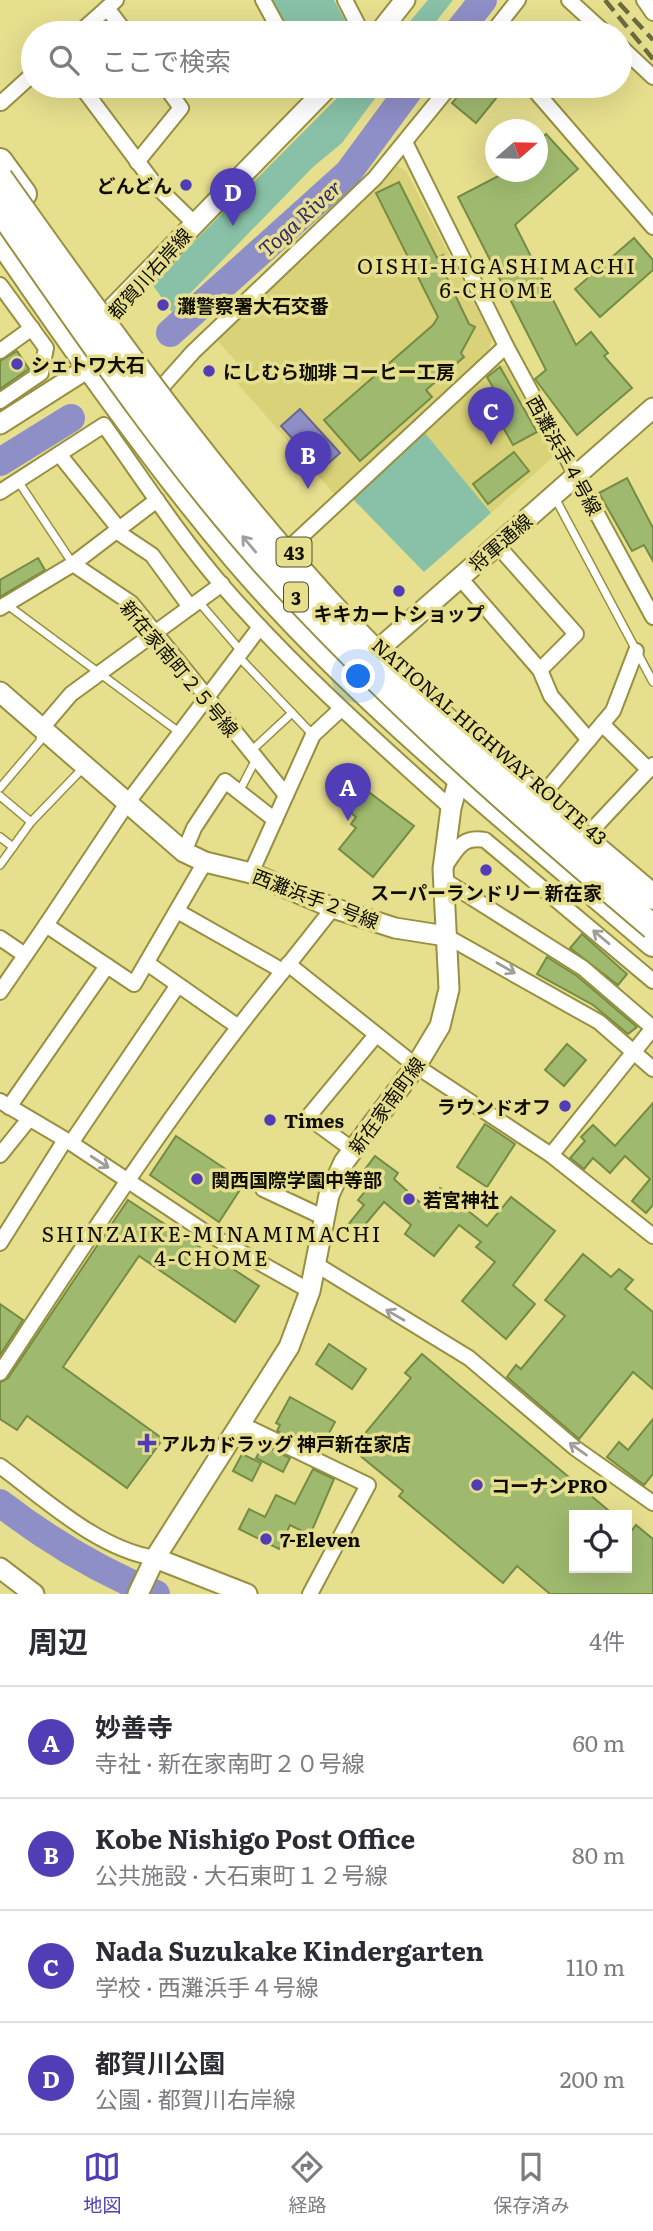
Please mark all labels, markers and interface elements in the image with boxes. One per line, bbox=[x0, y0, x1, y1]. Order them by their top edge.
search box bbox=[21, 21, 632, 98]
text: ここで検索 bbox=[101, 40, 231, 79]
icon: search bbox=[45, 41, 83, 79]
north arrow bbox=[485, 119, 548, 182]
pin: D bbox=[210, 168, 256, 226]
place label: どんどん bbox=[97, 171, 172, 199]
water label: Toga River bbox=[251, 171, 348, 263]
marker: どんどん bbox=[178, 177, 194, 193]
street label: 都賀川右岸線 bbox=[100, 221, 198, 325]
district label: OISHI-HIGASHIMACHI 6-CHOME bbox=[357, 249, 637, 304]
place label: 灘警察署大石交番 bbox=[177, 291, 329, 319]
marker: 灘警察署大石交番 bbox=[155, 297, 171, 313]
place label: シェトワ大石 bbox=[31, 350, 145, 378]
marker: シェトワ大石 bbox=[9, 356, 25, 372]
place label: にしむら珈琲 コーヒー工房 bbox=[223, 357, 455, 385]
marker: にしむら珈琲 コーヒー工房 bbox=[201, 363, 217, 379]
pin: C bbox=[468, 387, 514, 445]
street label: 西灘浜手４号線 bbox=[521, 390, 609, 520]
pin: B bbox=[285, 431, 331, 489]
street label: 将軍通線 bbox=[462, 506, 538, 578]
one-way arrow bbox=[241, 535, 257, 553]
road number: 43 bbox=[276, 538, 312, 566]
road number: 3 bbox=[284, 582, 308, 612]
marker: キキカートショップ bbox=[391, 583, 407, 599]
street label: 新在家南町２５号線 bbox=[114, 593, 246, 743]
place label: キキカートショップ bbox=[313, 599, 485, 627]
street label: NATIONAL HIGHWAY ROUTE 43 bbox=[366, 631, 614, 851]
your location bbox=[341, 659, 375, 693]
pin: A bbox=[325, 763, 371, 821]
street label: 西灘浜手２号線 bbox=[249, 861, 383, 935]
marker: スーパーランドリー 新在家 bbox=[478, 862, 494, 878]
place label: スーパーランドリー 新在家 bbox=[370, 878, 602, 906]
one-way arrow bbox=[592, 929, 610, 945]
one-way arrow bbox=[495, 961, 515, 975]
street label: 新在家南町線 bbox=[341, 1051, 431, 1159]
place label: ラウンドオフ bbox=[437, 1092, 551, 1120]
marker: ラウンドオフ bbox=[557, 1098, 573, 1114]
place label: Times bbox=[284, 1106, 344, 1134]
marker: Times bbox=[262, 1112, 278, 1128]
one-way arrow bbox=[90, 1155, 109, 1169]
place label: 関西国際学園中等部 bbox=[211, 1165, 382, 1193]
marker: 関西国際学園中等部 bbox=[189, 1171, 205, 1187]
place label: 若宮神社 bbox=[423, 1185, 499, 1213]
marker: 若宮神社 bbox=[401, 1191, 417, 1207]
district label: SHINZAIKE-MINAMIMACHI 4-CHOME bbox=[42, 1217, 382, 1272]
one-way arrow bbox=[386, 1308, 406, 1322]
place label: アルカドラッグ 神戸新在家店 bbox=[161, 1429, 411, 1457]
marker: アルカドラッグ 神戸新在家店 bbox=[139, 1435, 155, 1451]
one-way arrow bbox=[569, 1442, 588, 1456]
place label: コーナンPRO bbox=[491, 1471, 608, 1499]
marker: コーナンPRO bbox=[469, 1477, 485, 1493]
map controls bbox=[569, 1510, 632, 1573]
button: locate bbox=[569, 1510, 632, 1573]
place label: 7-Eleven bbox=[280, 1525, 361, 1553]
marker: 7-Eleven bbox=[258, 1531, 274, 1547]
text: 周辺 bbox=[28, 1618, 88, 1662]
text: 4件 bbox=[589, 1623, 625, 1657]
text: 妙善寺 bbox=[95, 1706, 173, 1745]
text: A bbox=[42, 1725, 60, 1759]
text: 60 m bbox=[572, 1725, 625, 1759]
text: 寺社 · 新在家南町２０号線 bbox=[95, 1745, 365, 1779]
text: Kobe Nishigo Post Office bbox=[95, 1818, 415, 1857]
text: B bbox=[43, 1837, 59, 1871]
text: 80 m bbox=[572, 1837, 625, 1871]
text: 公共施設 · 大石東町１２号線 bbox=[95, 1857, 388, 1891]
text: Nada Suzukake Kindergarten bbox=[95, 1930, 484, 1969]
text: C bbox=[43, 1949, 59, 1983]
text: 110 m bbox=[566, 1949, 625, 1983]
text: 学校 · 西灘浜手４号線 bbox=[95, 1969, 319, 2003]
text: 都賀川公園 bbox=[95, 2042, 225, 2081]
text: D bbox=[42, 2061, 60, 2095]
text: 200 m bbox=[560, 2061, 625, 2095]
text: 公園 · 都賀川右岸線 bbox=[95, 2081, 296, 2115]
tab: 地図 bbox=[83, 2148, 122, 2218]
tab: 経路 bbox=[288, 2148, 327, 2218]
tab: 保存済み bbox=[493, 2148, 570, 2218]

